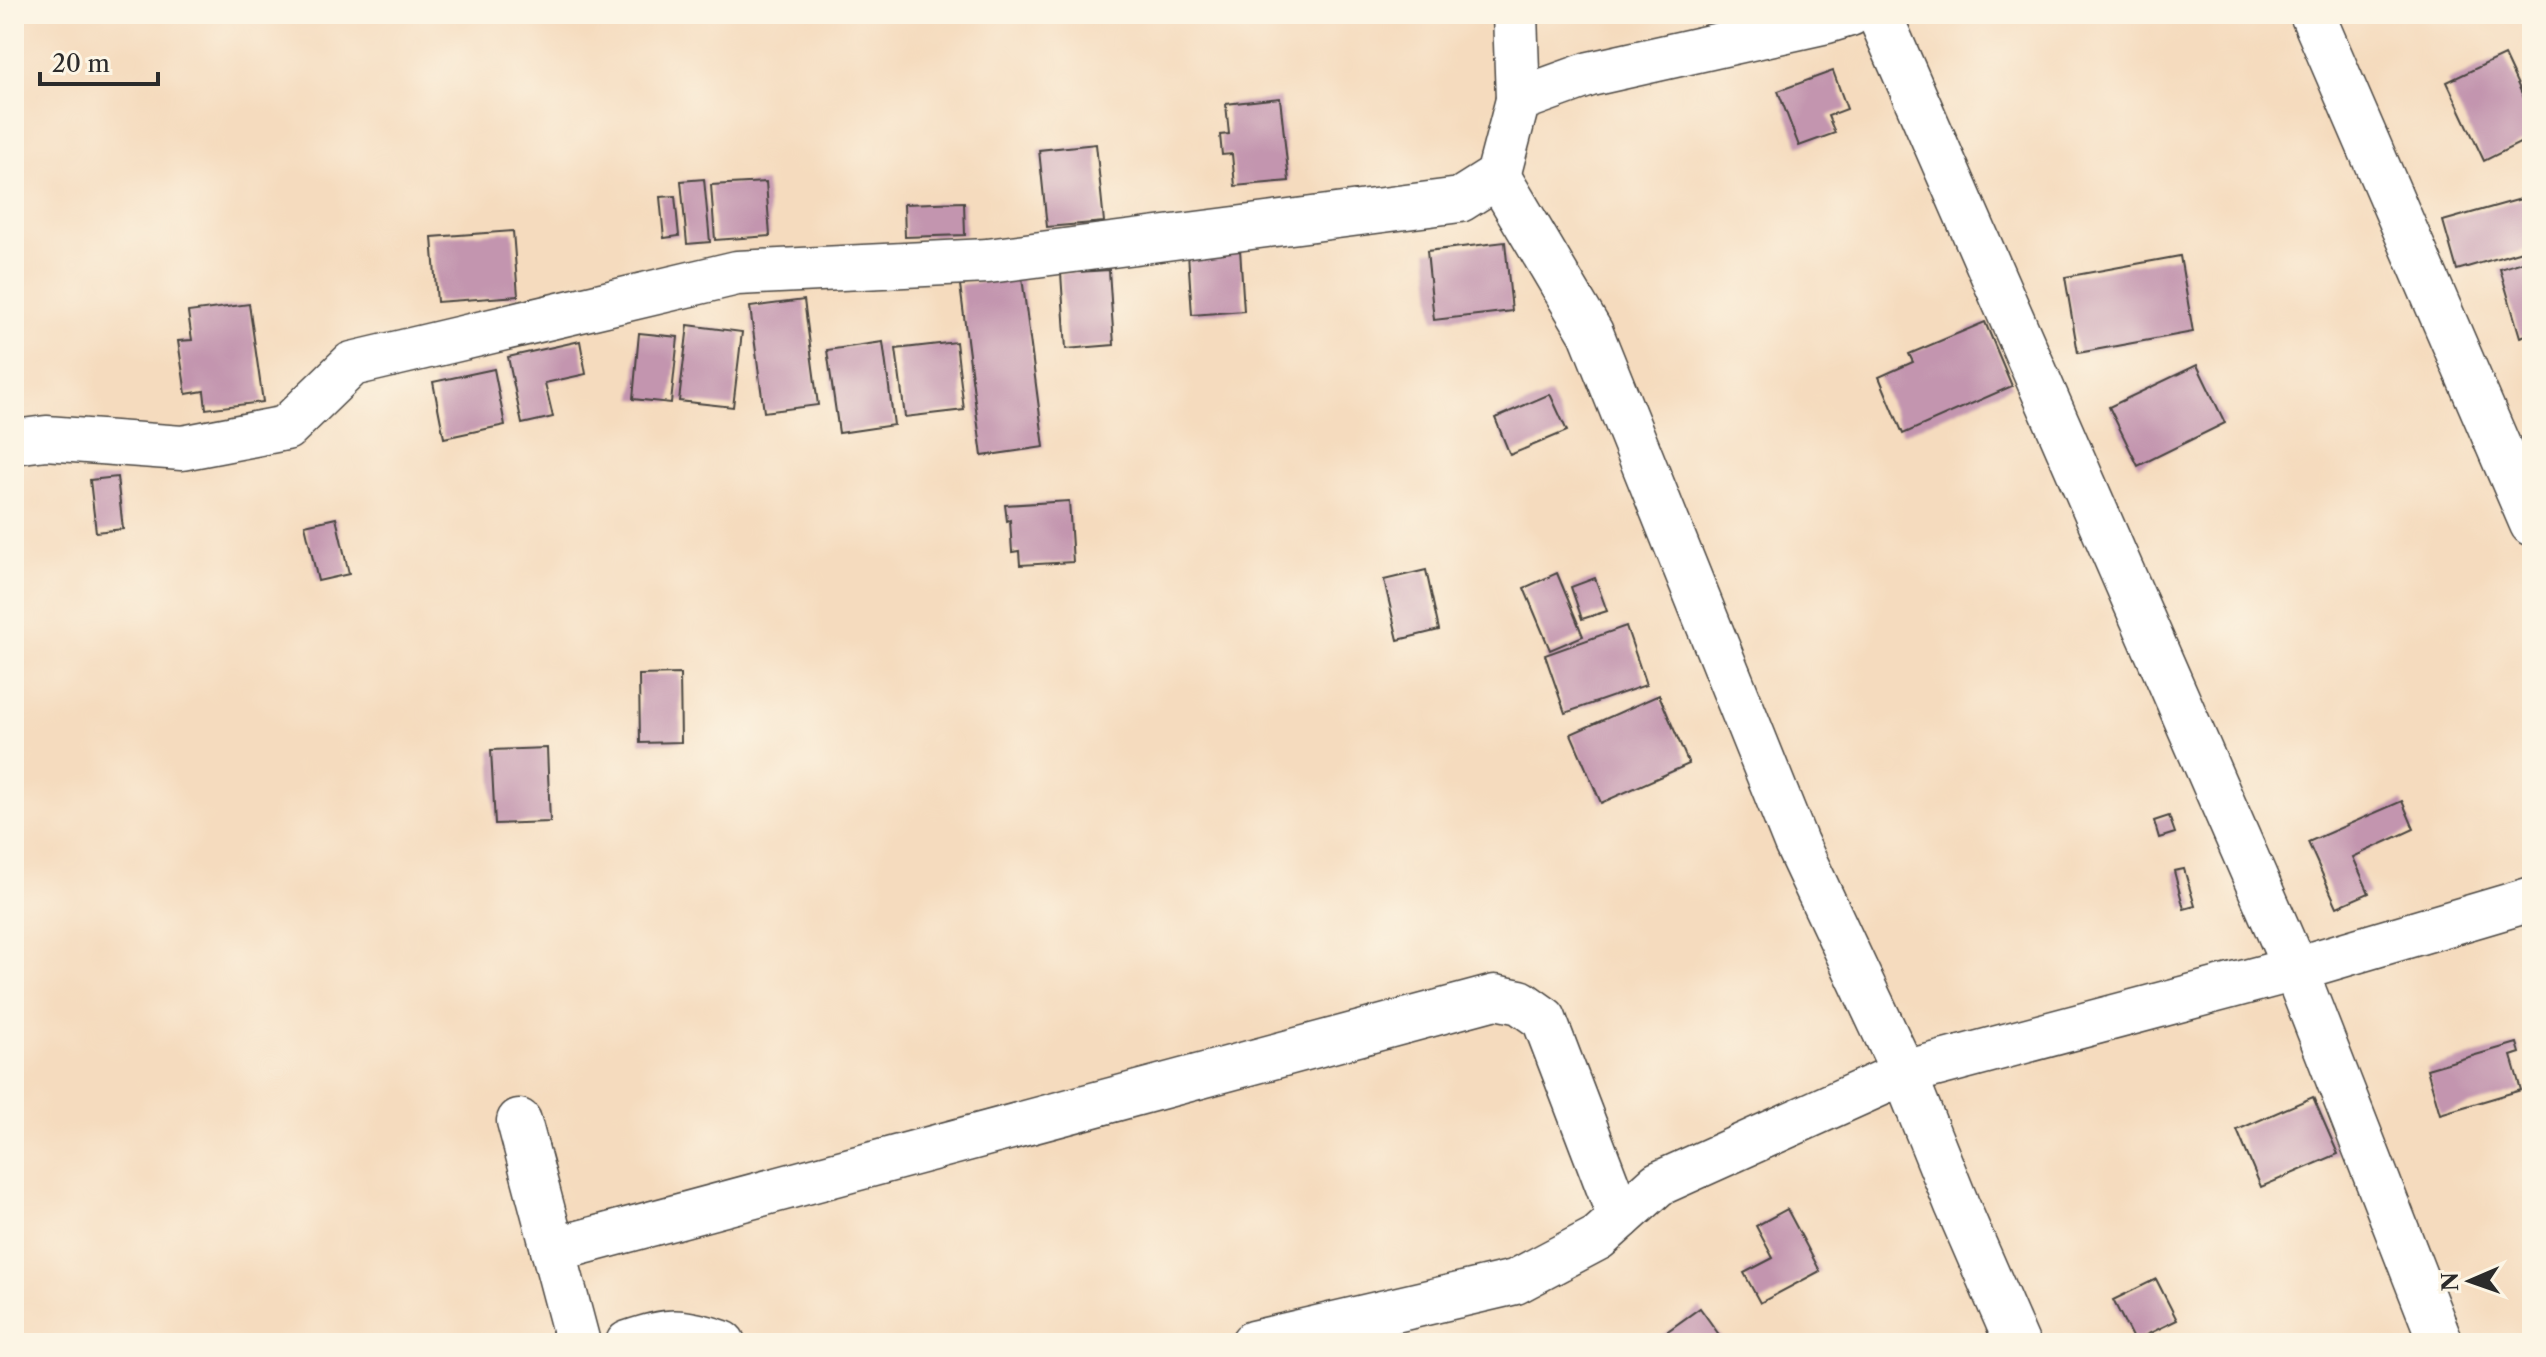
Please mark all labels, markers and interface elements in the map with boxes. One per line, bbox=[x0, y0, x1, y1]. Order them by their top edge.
scale bar bbox=[40, 36, 158, 86]
text: 20 m bbox=[52, 49, 110, 78]
north arrow bbox=[2430, 1241, 2510, 1321]
text: N bbox=[2437, 1272, 2464, 1292]

